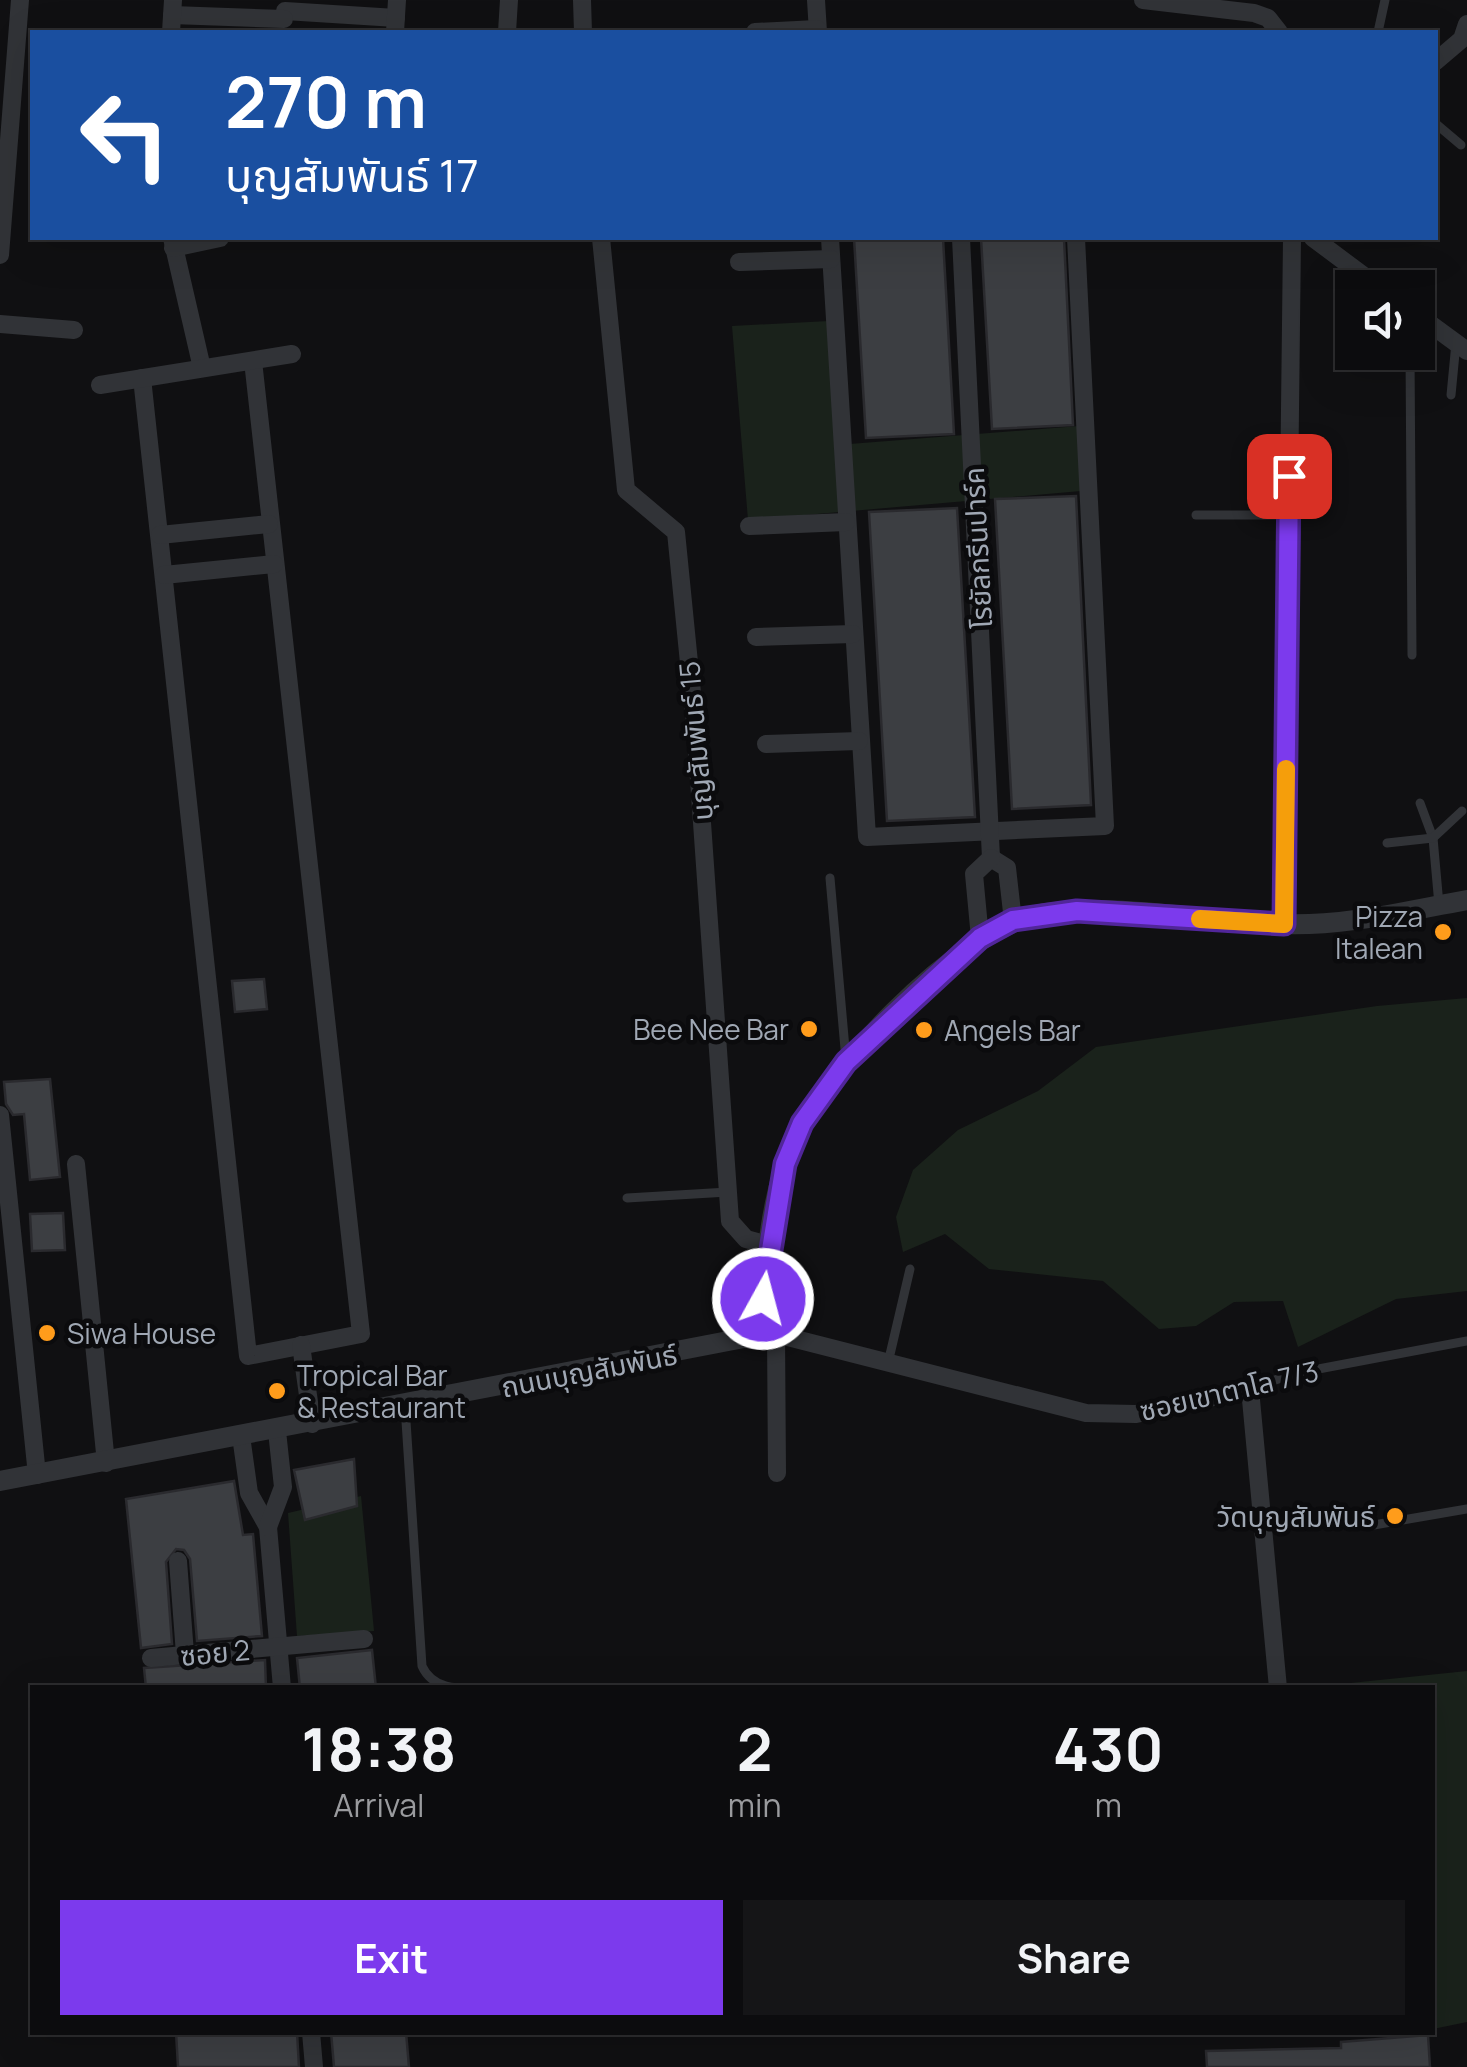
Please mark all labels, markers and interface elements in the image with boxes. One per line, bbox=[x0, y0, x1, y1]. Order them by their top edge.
text: 270 m bbox=[225, 53, 427, 149]
icon: left bbox=[60, 70, 190, 200]
text: บุญสัมพันธ์ 17 bbox=[225, 144, 479, 206]
map controls bbox=[1335, 270, 1435, 370]
button: sound bbox=[1335, 270, 1435, 370]
pin bbox=[1247, 434, 1332, 519]
icon: arrive bbox=[1262, 449, 1317, 504]
street label: โรยัลกรีนปาร์ค bbox=[954, 466, 1000, 630]
street label: บุญสัมพันธ์ 15 bbox=[669, 660, 721, 822]
place label: Pizza Italean bbox=[1335, 897, 1423, 967]
marker: Pizza Italean bbox=[1432, 921, 1454, 943]
place label: Bee Nee Bar bbox=[633, 1010, 789, 1048]
place label: Angels Bar bbox=[944, 1011, 1081, 1049]
marker: Bee Nee Bar bbox=[798, 1018, 820, 1040]
marker: Angels Bar bbox=[913, 1019, 935, 1041]
position arrow bbox=[711, 1247, 815, 1351]
place label: Siwa House bbox=[67, 1314, 216, 1352]
marker: Siwa House bbox=[36, 1322, 58, 1344]
street label: ถนนบุญสัมพันธ์ bbox=[498, 1334, 681, 1406]
street label: ซอยเขาตาโล 7/3 bbox=[1136, 1351, 1322, 1429]
place label: Tropical Bar & Restaurant bbox=[297, 1356, 466, 1426]
marker: Tropical Bar & Restaurant bbox=[266, 1380, 288, 1402]
place label: วัดบุญสัมพันธ์ bbox=[1217, 1497, 1375, 1535]
marker: วัดบุญสัมพันธ์ bbox=[1384, 1505, 1406, 1527]
street label: ซอย 2 bbox=[179, 1630, 251, 1674]
text: 18:38 bbox=[301, 1707, 457, 1789]
text: 2 bbox=[737, 1707, 773, 1789]
text: 430 bbox=[1053, 1707, 1164, 1789]
text: Arrival bbox=[333, 1783, 425, 1827]
text: min bbox=[728, 1783, 781, 1827]
text: m bbox=[1095, 1783, 1122, 1827]
button: Exit bbox=[60, 1900, 723, 2015]
button: Share bbox=[743, 1900, 1405, 2015]

